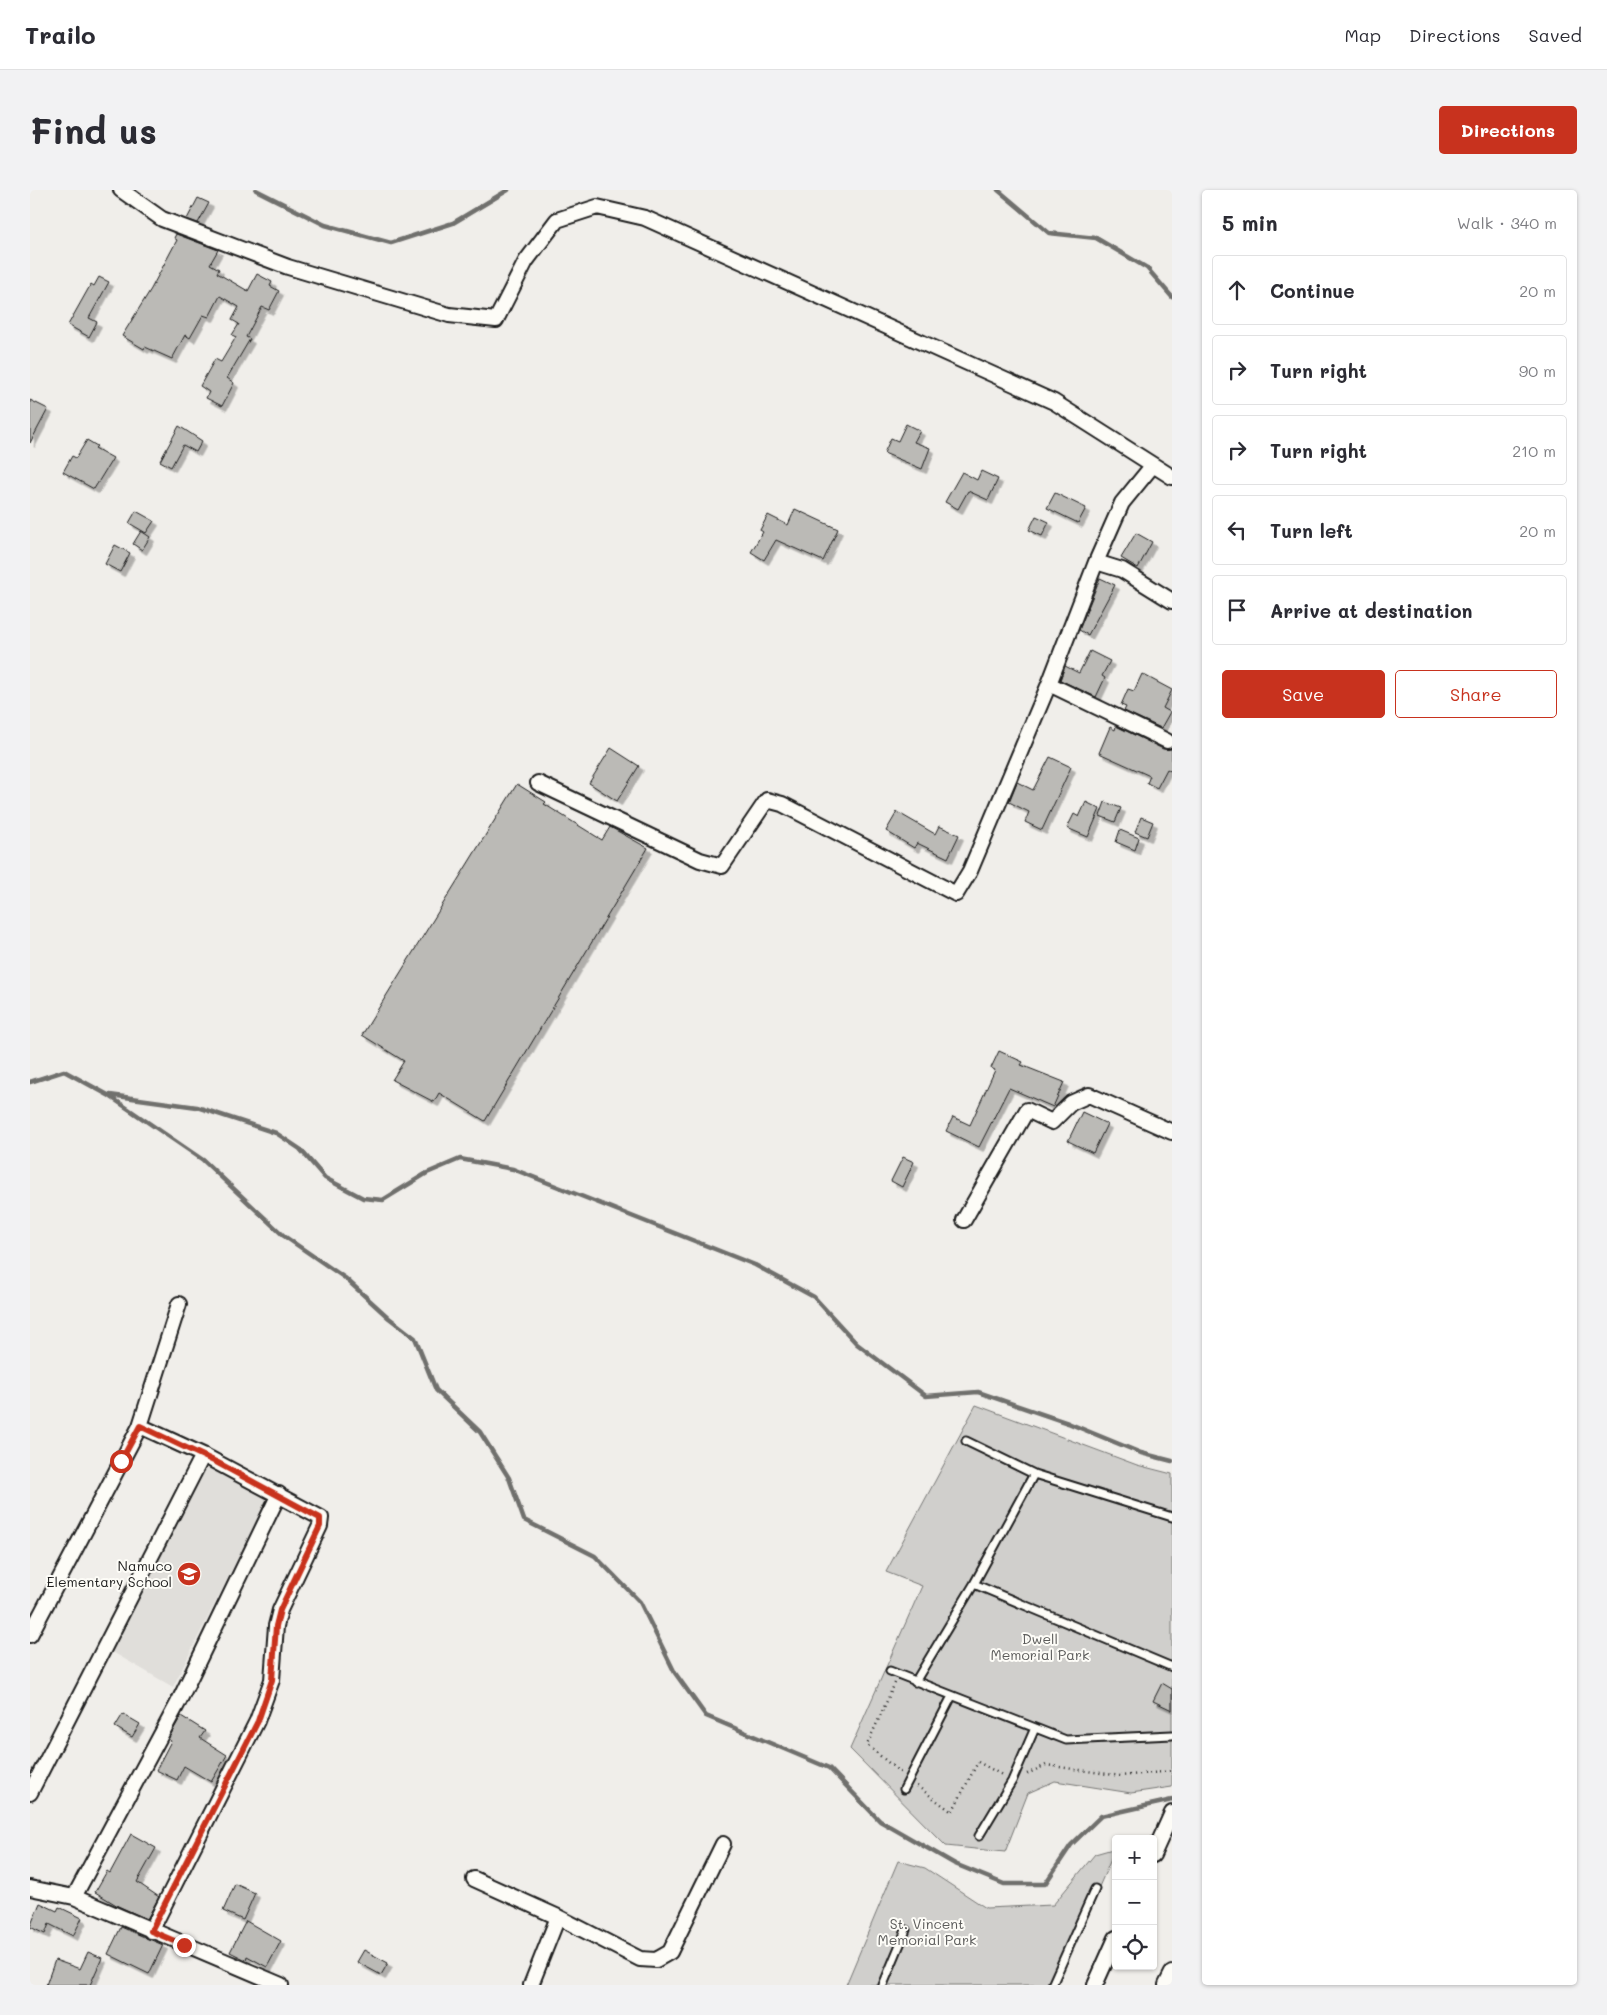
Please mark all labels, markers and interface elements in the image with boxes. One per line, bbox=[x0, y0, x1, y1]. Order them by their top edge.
text: Trailo bbox=[25, 19, 96, 50]
text: Map bbox=[1344, 23, 1381, 47]
text: Directions bbox=[1409, 23, 1501, 47]
text: Saved bbox=[1529, 23, 1582, 47]
button: Directions bbox=[1439, 106, 1577, 154]
text: Find us bbox=[30, 107, 157, 153]
text: 5 min bbox=[1222, 209, 1278, 236]
text: Walk · 340 m bbox=[1457, 212, 1557, 233]
icon: ahead bbox=[1223, 276, 1251, 304]
text: Continue bbox=[1270, 278, 1355, 303]
text: 20 m bbox=[1519, 280, 1556, 301]
icon: right bbox=[1223, 356, 1251, 384]
text: Turn right bbox=[1270, 358, 1367, 383]
text: 90 m bbox=[1519, 360, 1556, 381]
icon: right bbox=[1223, 436, 1251, 464]
text: Turn right bbox=[1270, 438, 1367, 463]
text: 210 m bbox=[1512, 440, 1556, 461]
icon: left bbox=[1223, 516, 1251, 544]
text: Turn left bbox=[1270, 518, 1353, 543]
text: 20 m bbox=[1519, 520, 1556, 541]
icon: arrive bbox=[1223, 596, 1251, 624]
text: Arrive at destination bbox=[1270, 598, 1473, 623]
button: Save bbox=[1222, 670, 1385, 718]
button: Share bbox=[1395, 670, 1557, 718]
route start bbox=[110, 1450, 133, 1473]
place label: Namuco Elementary School bbox=[46, 1556, 172, 1591]
school or university icon: Namuco Elementary School bbox=[176, 1561, 202, 1587]
park label: Dwell Memorial Park bbox=[990, 1629, 1090, 1664]
map controls bbox=[1112, 1835, 1157, 1970]
button: + bbox=[1112, 1835, 1157, 1880]
button: − bbox=[1112, 1880, 1157, 1925]
park label: St. Vincent Memorial Park bbox=[877, 1914, 977, 1949]
button: locate bbox=[1112, 1925, 1157, 1970]
route end bbox=[173, 1934, 196, 1957]

